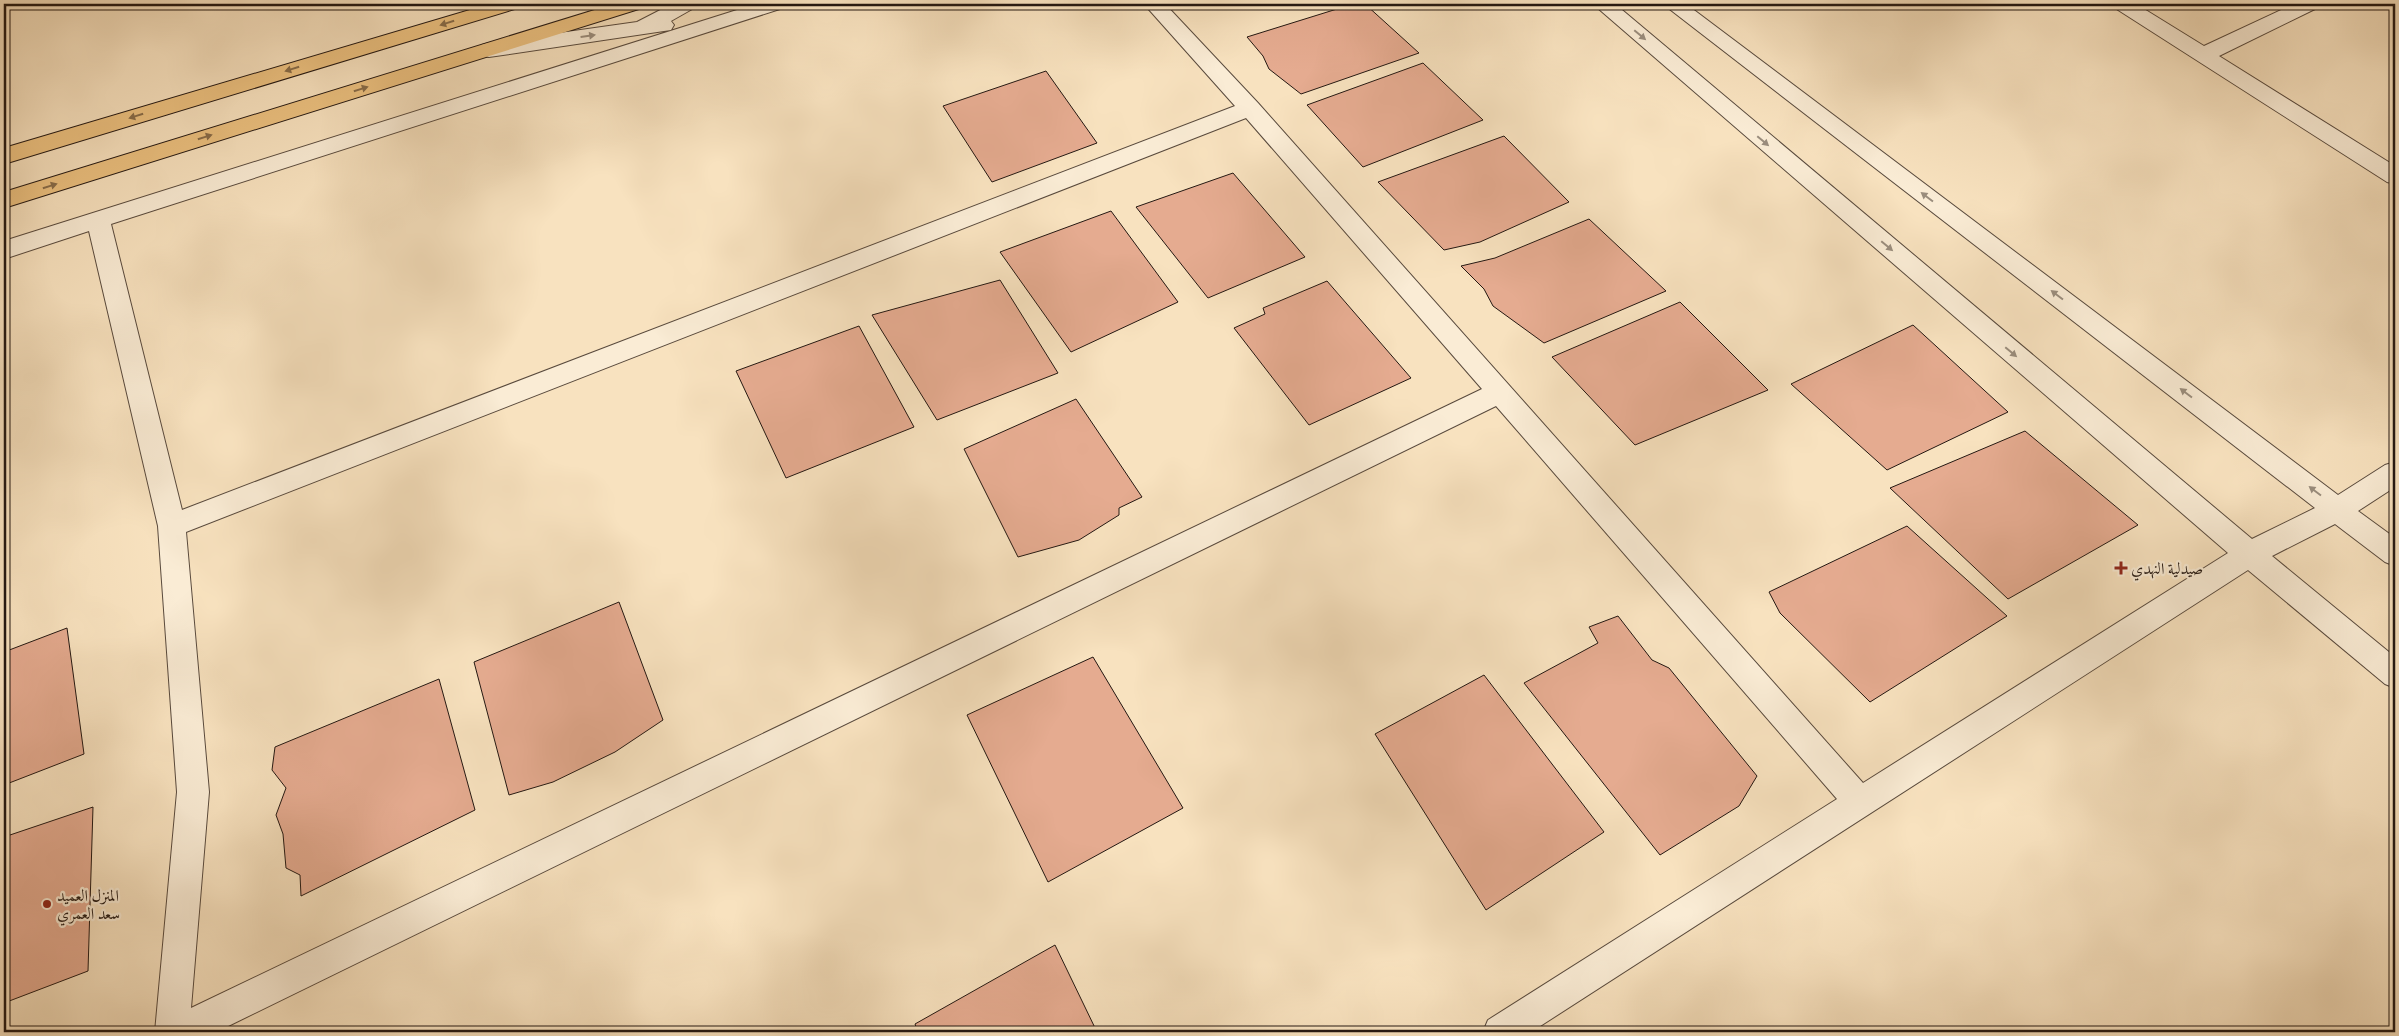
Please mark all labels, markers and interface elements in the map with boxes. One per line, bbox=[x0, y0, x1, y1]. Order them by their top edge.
one-way arrow bbox=[440, 19, 455, 27]
one-way arrow bbox=[1633, 30, 1646, 41]
one-way arrow bbox=[580, 32, 596, 40]
one-way arrow bbox=[284, 66, 299, 74]
one-way arrow bbox=[353, 85, 368, 93]
one-way arrow bbox=[128, 112, 143, 120]
one-way arrow bbox=[198, 133, 213, 141]
one-way arrow bbox=[1757, 135, 1770, 146]
one-way arrow bbox=[43, 181, 58, 189]
one-way arrow bbox=[1921, 191, 1934, 202]
one-way arrow bbox=[1880, 241, 1893, 252]
one-way arrow bbox=[2050, 290, 2064, 300]
one-way arrow bbox=[2004, 346, 2017, 357]
one-way arrow bbox=[2179, 388, 2193, 398]
one-way arrow bbox=[2309, 486, 2322, 497]
place label: صيدلية النهدي bbox=[2131, 559, 2203, 581]
marker: صيدلية النهدي bbox=[2115, 562, 2127, 574]
place label: المنزل العميد سعد العمري bbox=[57, 886, 120, 926]
marker: المنزل العميد سعد العمري bbox=[41, 898, 53, 910]

